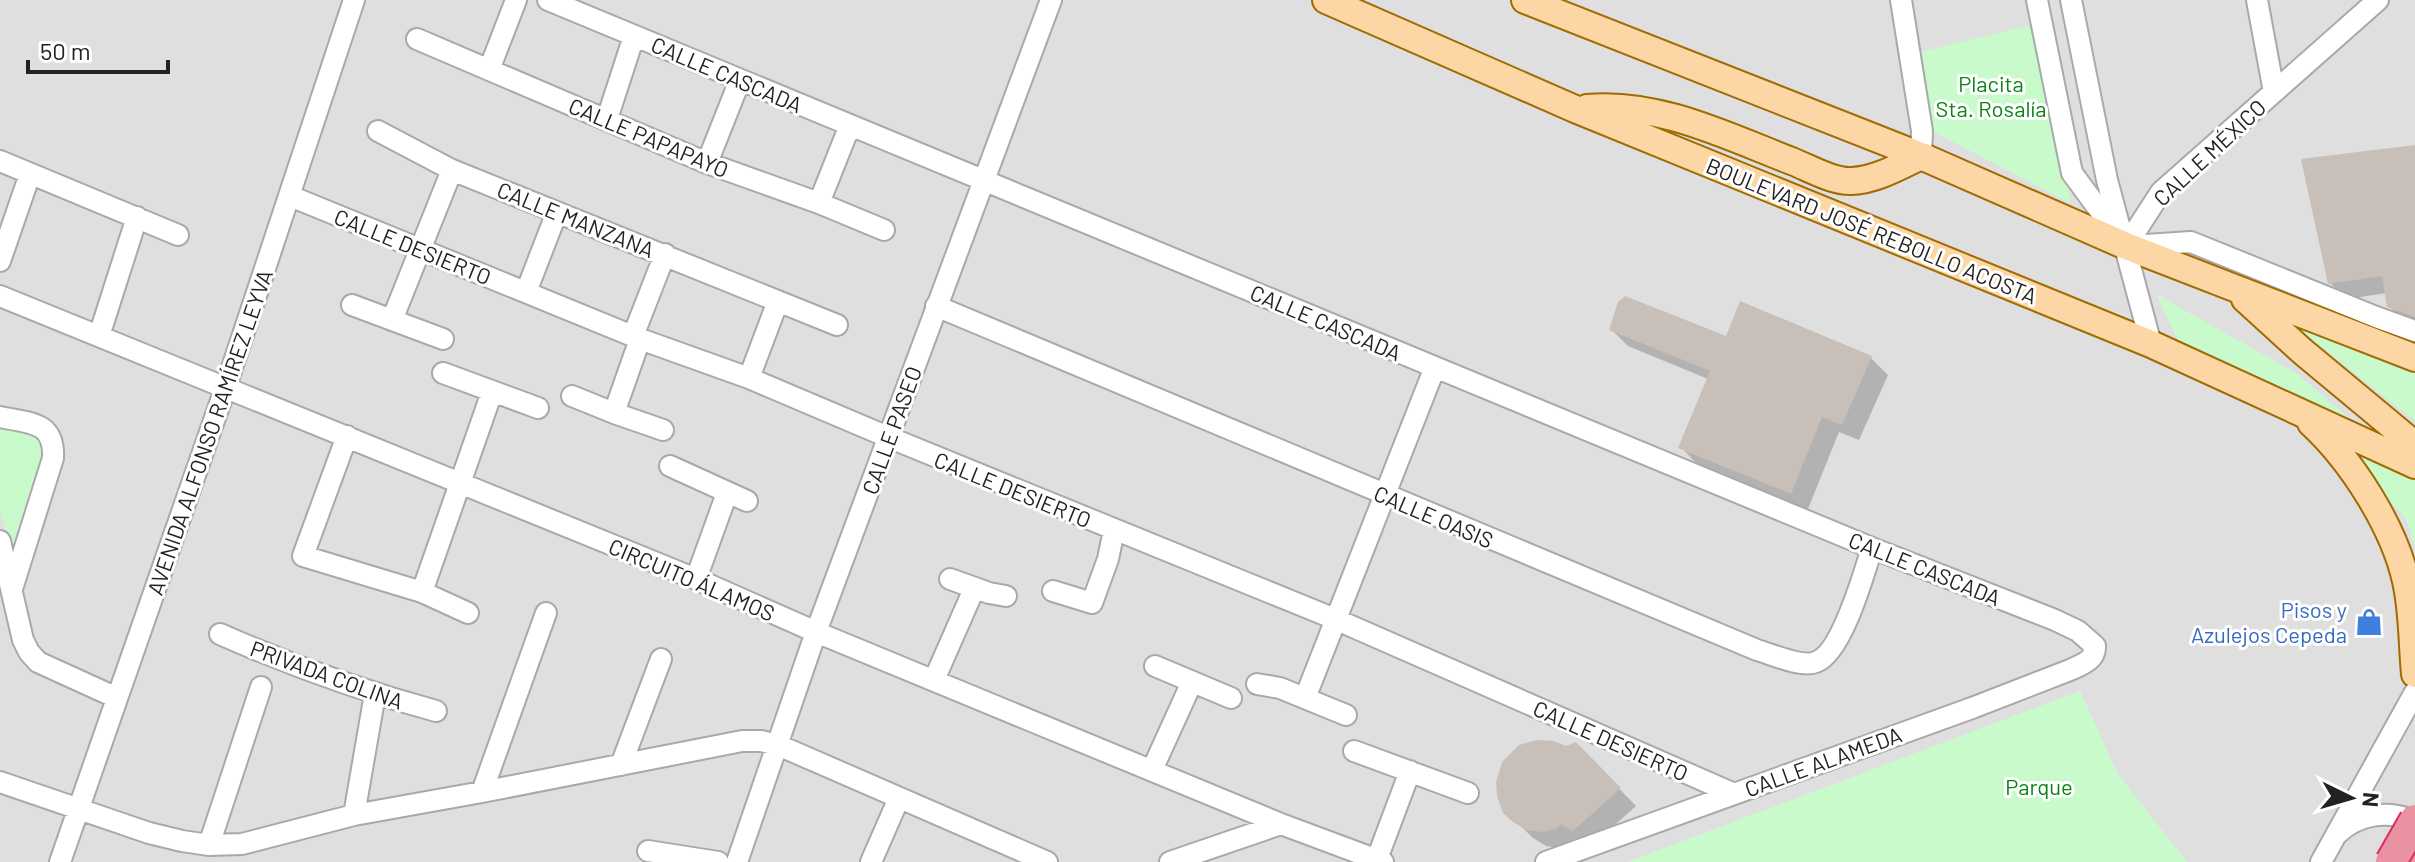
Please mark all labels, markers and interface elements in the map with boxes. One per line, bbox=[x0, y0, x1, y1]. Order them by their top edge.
scale bar bbox=[28, 24, 168, 74]
street label: CALLE CASCADA bbox=[648, 31, 806, 117]
text: 50 m bbox=[40, 36, 91, 65]
park label: Placita Sta. Rosalía bbox=[1936, 70, 2046, 121]
street label: CALLE PAPAPAYO bbox=[565, 92, 733, 182]
street label: CALLE MÉXICO bbox=[2147, 93, 2271, 211]
street label: BOULEVARD JOSÉ REBOLLO ACOSTA bbox=[1703, 152, 2041, 308]
street label: CALLE MANZANA bbox=[494, 176, 658, 262]
street label: CALLE DESIERTO bbox=[331, 203, 495, 289]
street label: AVENIDA ALFONSO RAMÍREZ LEYVA bbox=[141, 266, 277, 598]
street label: CALLE CASCADA bbox=[1247, 279, 1405, 365]
street label: CALLE PASEO bbox=[856, 362, 926, 498]
street label: CALLE DESIERTO bbox=[931, 446, 1095, 532]
street label: CALLE OASIS bbox=[1370, 479, 1498, 553]
street label: CALLE CASCADA bbox=[1845, 526, 2005, 610]
street label: CIRCUITO ÁLAMOS bbox=[605, 532, 779, 626]
place label: Pisos y Azulejos Cepeda bbox=[2191, 596, 2347, 647]
shop icon: Pisos y Azulejos Cepeda bbox=[2354, 607, 2384, 637]
street label: PRIVADA COLINA bbox=[247, 634, 407, 714]
street label: CALLE DESIERTO bbox=[1530, 694, 1692, 786]
street label: CALLE ALAMEDA bbox=[1741, 721, 1905, 801]
north arrow bbox=[2311, 758, 2391, 838]
park label: Parque bbox=[2005, 773, 2073, 799]
text: N bbox=[2358, 791, 2386, 808]

